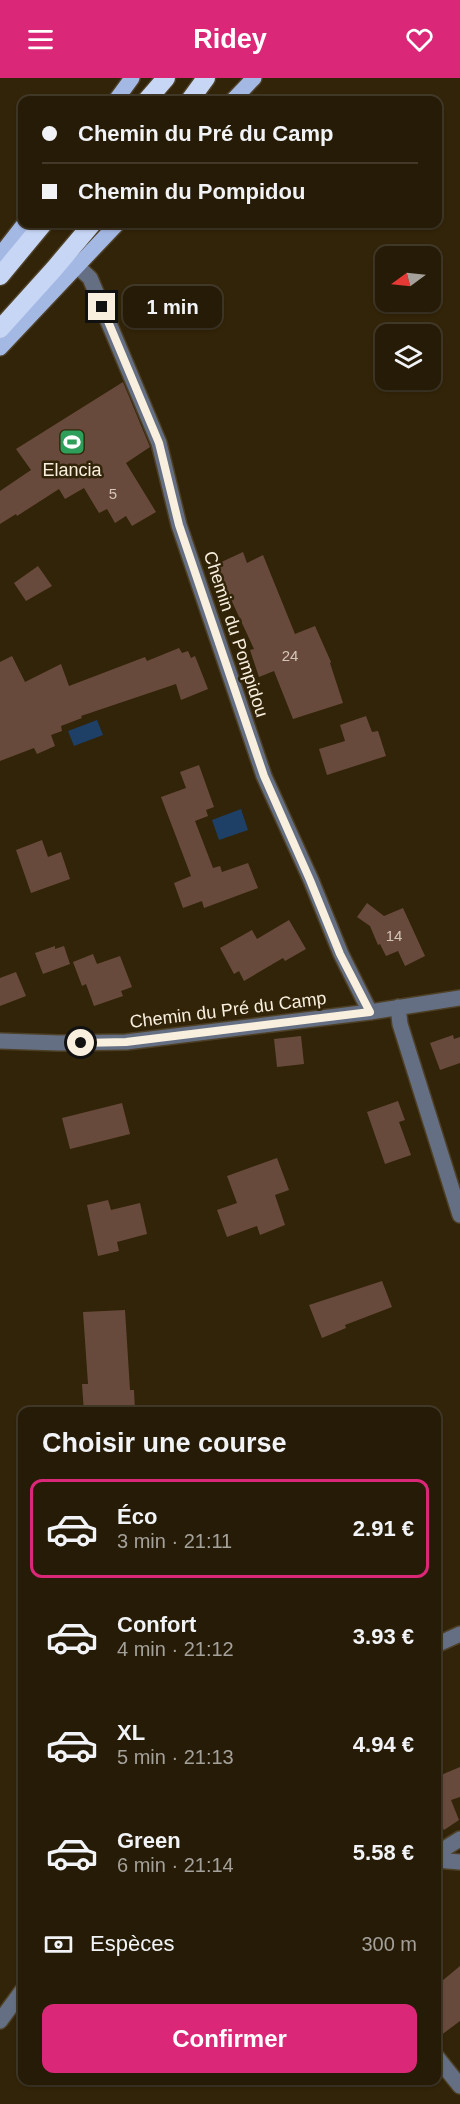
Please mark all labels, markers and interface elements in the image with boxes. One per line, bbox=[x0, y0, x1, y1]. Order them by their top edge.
icon: menu bbox=[24, 23, 57, 56]
icon: heart bbox=[403, 23, 436, 56]
text: Ridey bbox=[193, 24, 267, 54]
text: Chemin du Pré du Camp bbox=[78, 121, 333, 146]
text: Chemin du Pompidou bbox=[78, 179, 305, 204]
north arrow bbox=[375, 246, 441, 312]
map controls bbox=[375, 246, 441, 390]
callout: 1 min bbox=[123, 286, 222, 328]
route end bbox=[88, 293, 115, 320]
text: 1 min bbox=[146, 296, 199, 318]
button: layers bbox=[375, 324, 441, 390]
sports icon: Elancia bbox=[57, 427, 87, 457]
place label: Elancia bbox=[42, 460, 103, 480]
house number: 5 bbox=[109, 485, 117, 502]
street label: Chemin du Pompidou bbox=[200, 549, 272, 719]
house number: 24 bbox=[282, 647, 298, 664]
house number: 14 bbox=[386, 927, 402, 944]
street label: Chemin du Pré du Camp bbox=[128, 988, 328, 1032]
route start bbox=[67, 1029, 94, 1056]
text: Choisir une course bbox=[42, 1428, 287, 1458]
icon: car bbox=[45, 1502, 99, 1556]
text: Éco bbox=[117, 1504, 157, 1529]
text: 2.91 € bbox=[353, 1516, 414, 1541]
text: 3 min · 21:11 bbox=[117, 1530, 232, 1552]
icon: car bbox=[45, 1610, 99, 1664]
text: Confort bbox=[117, 1612, 196, 1637]
text: 3.93 € bbox=[353, 1624, 414, 1649]
text: 4 min · 21:12 bbox=[117, 1638, 234, 1660]
icon: car bbox=[45, 1718, 99, 1772]
text: XL bbox=[117, 1720, 145, 1745]
text: 4.94 € bbox=[353, 1732, 414, 1757]
text: 5 min · 21:13 bbox=[117, 1746, 234, 1768]
icon: car bbox=[45, 1826, 99, 1880]
text: Green bbox=[117, 1828, 181, 1853]
text: 5.58 € bbox=[353, 1840, 414, 1865]
text: 6 min · 21:14 bbox=[117, 1854, 234, 1876]
icon: cash bbox=[42, 1928, 75, 1961]
text: Espèces bbox=[90, 1931, 174, 1956]
text: 300 m bbox=[361, 1933, 417, 1955]
button: Confirmer bbox=[42, 2004, 417, 2073]

